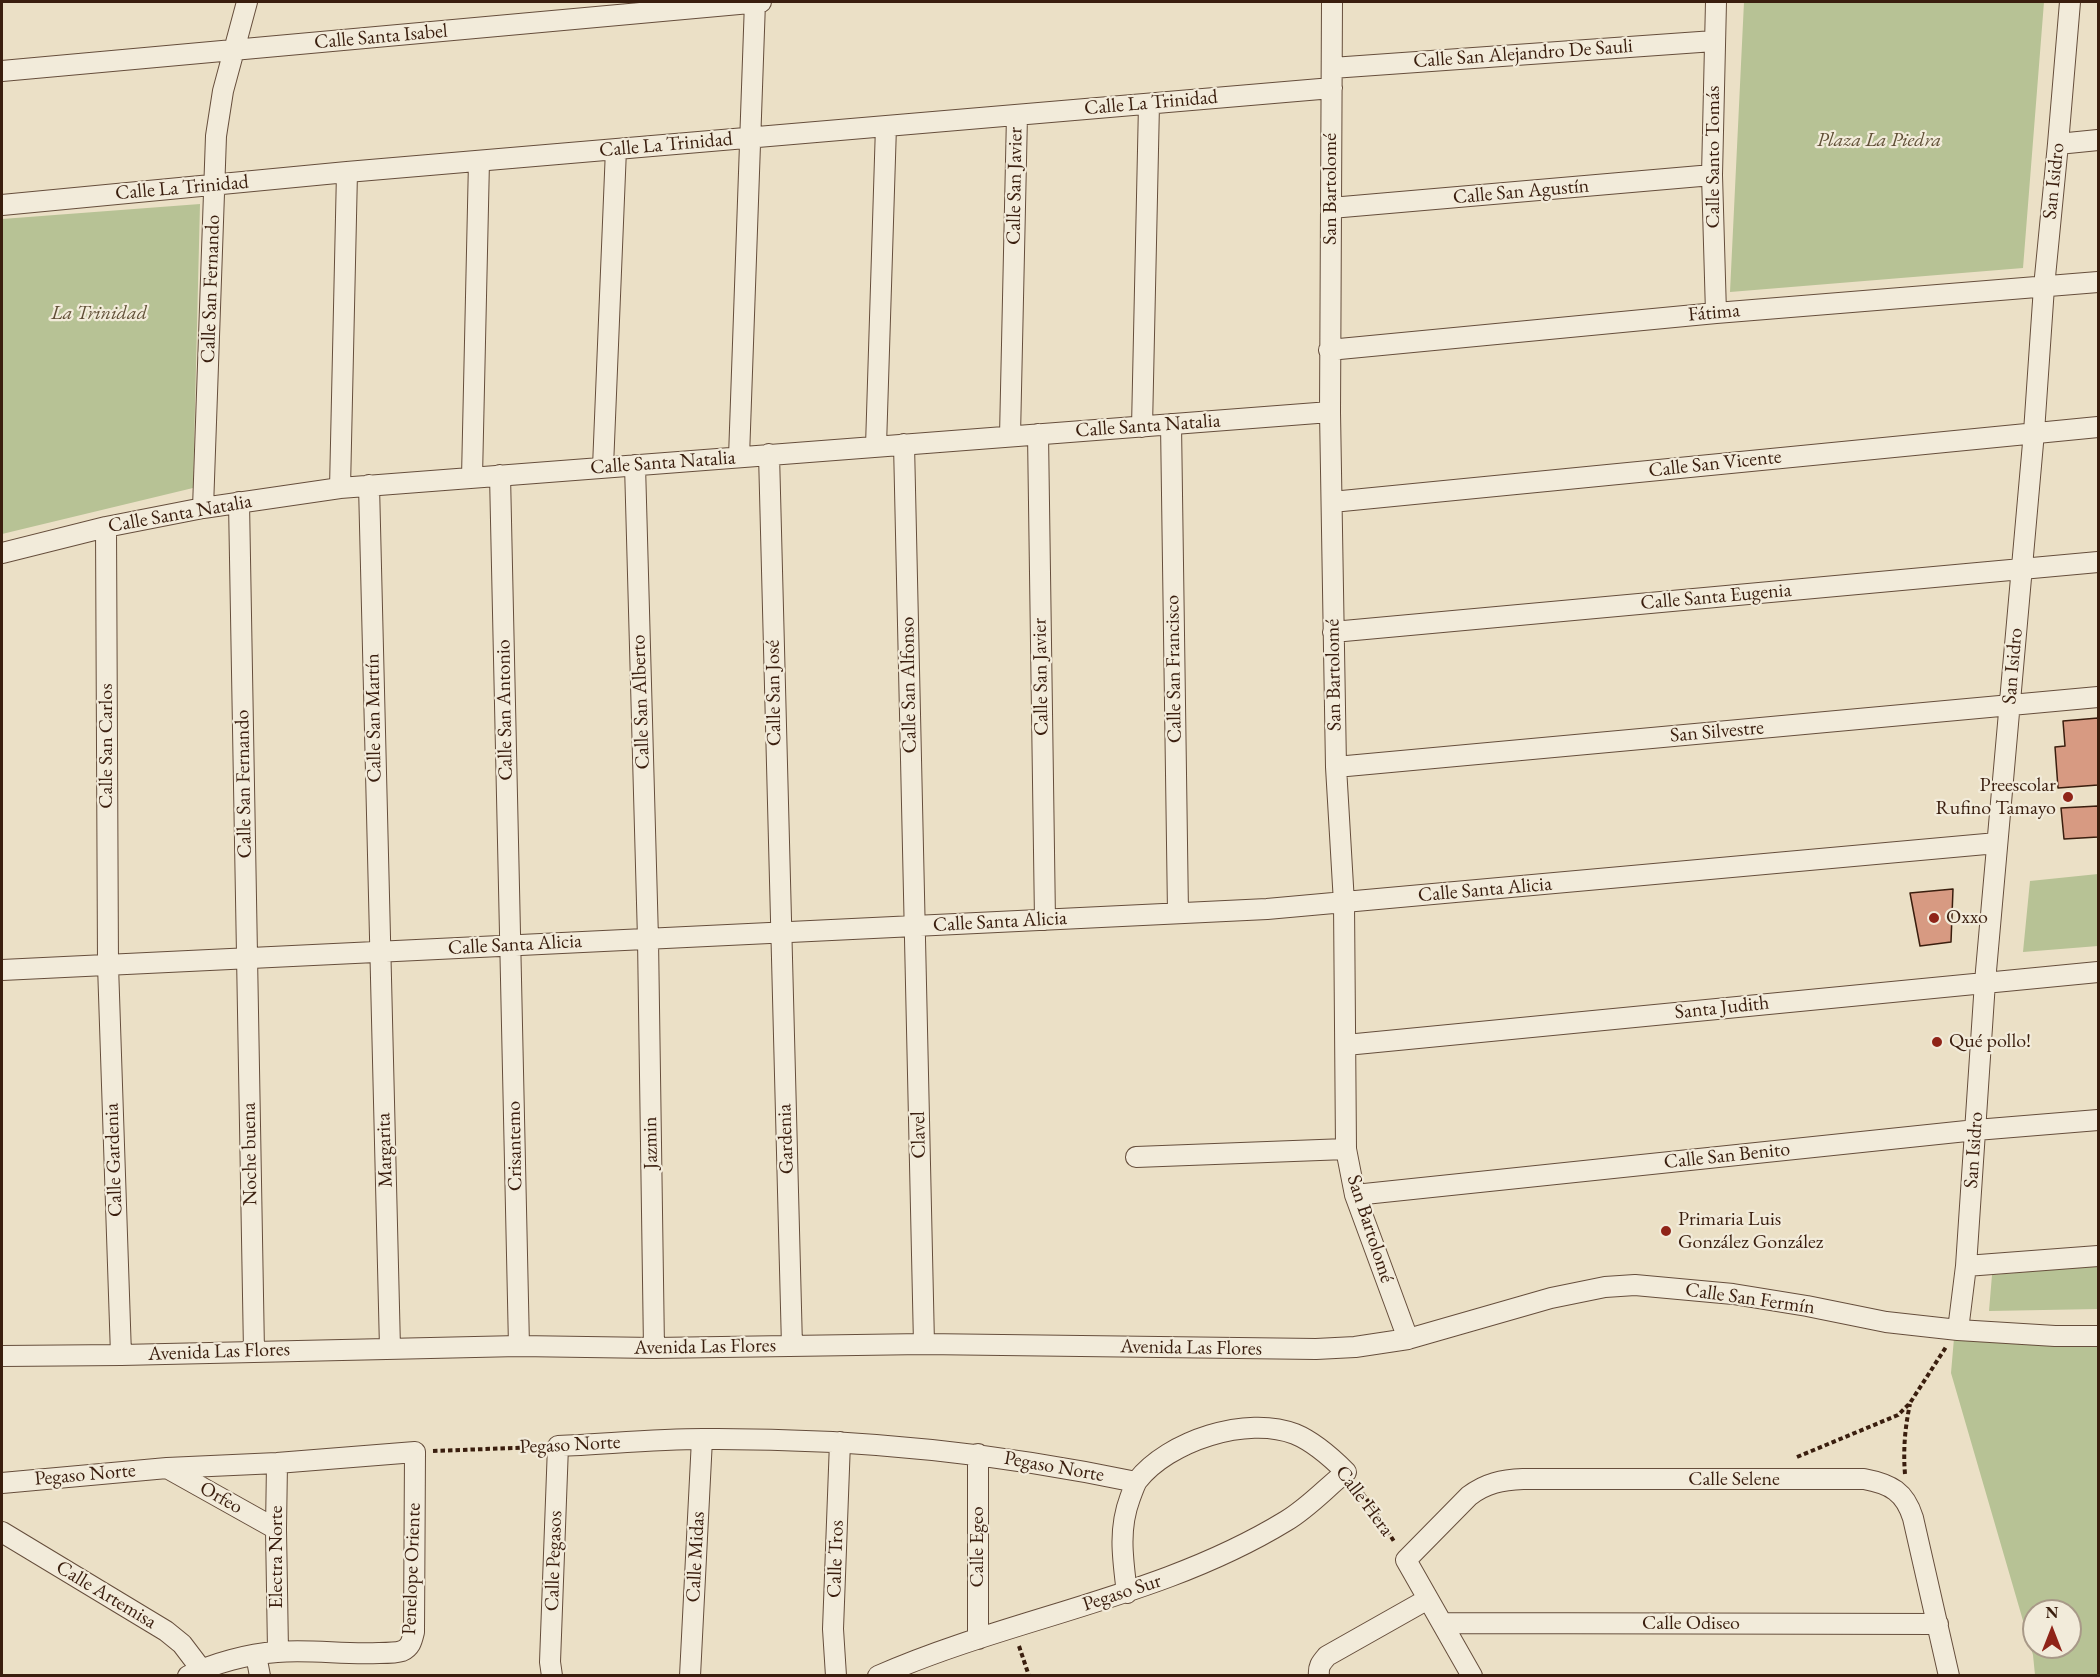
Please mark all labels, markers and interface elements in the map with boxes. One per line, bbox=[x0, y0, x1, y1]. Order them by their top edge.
street label: Calle Santa Isabel bbox=[313, 19, 449, 55]
street label: Calle San Alejandro De Sauli bbox=[1412, 34, 1634, 74]
street label: Calle La Trinidad bbox=[1083, 85, 1219, 121]
street label: Calle Santo Tomás bbox=[1702, 86, 1726, 228]
street label: Calle La Trinidad bbox=[598, 127, 734, 163]
street label: Calle San Javier bbox=[1002, 127, 1028, 245]
park label: Plaza La Piedra bbox=[1817, 129, 1941, 153]
street label: San Bartolomé bbox=[1319, 133, 1343, 245]
street label: San Isidro bbox=[2038, 142, 2070, 220]
street label: Calle La Trinidad bbox=[114, 170, 250, 206]
street label: Calle San Agustín bbox=[1452, 174, 1590, 210]
street label: Calle San Fernando bbox=[196, 214, 226, 364]
street label: Fátima bbox=[1687, 299, 1741, 327]
park label: La Trinidad bbox=[51, 302, 147, 326]
street label: Calle Santa Natalia bbox=[1075, 409, 1221, 443]
street label: Calle San Vicente bbox=[1647, 445, 1783, 483]
street label: Calle Santa Natalia bbox=[590, 446, 736, 480]
street label: Calle Santa Natalia bbox=[106, 490, 254, 538]
street label: Calle Santa Eugenia bbox=[1640, 578, 1792, 616]
street label: Calle San Francisco bbox=[1161, 595, 1187, 743]
street label: Calle San Alfonso bbox=[896, 616, 922, 754]
street label: Calle San Javier bbox=[1028, 618, 1054, 736]
street label: San Bartolomé bbox=[1321, 619, 1347, 731]
street label: San Isidro bbox=[1998, 627, 2028, 705]
street label: Calle San Alberto bbox=[627, 634, 655, 770]
street label: Calle San Antonio bbox=[492, 639, 518, 781]
street label: Calle San José bbox=[761, 640, 787, 746]
street label: Calle San Martín bbox=[361, 653, 387, 783]
street label: Calle San Carlos bbox=[95, 683, 119, 809]
street label: Calle San Fernando bbox=[231, 709, 257, 859]
street label: San Silvestre bbox=[1669, 716, 1765, 748]
place label: Preescolar Rufino Tamayo bbox=[1936, 774, 2056, 821]
marker: Preescolar Rufino Tamayo bbox=[2061, 790, 2075, 804]
street label: Calle Santa Alicia bbox=[1417, 872, 1553, 908]
place label: Oxxo bbox=[1946, 906, 1988, 930]
street label: Calle Santa Alicia bbox=[932, 907, 1068, 937]
marker: Oxxo bbox=[1927, 911, 1941, 925]
street label: Calle Santa Alicia bbox=[447, 930, 583, 960]
street label: Santa Judith bbox=[1673, 991, 1771, 1025]
place label: Qué pollo! bbox=[1949, 1030, 2031, 1054]
marker: Qué pollo! bbox=[1930, 1035, 1944, 1049]
street label: Crisantemo bbox=[502, 1101, 528, 1191]
street label: Noche buena bbox=[237, 1102, 263, 1206]
street label: Calle Gardenia bbox=[100, 1103, 128, 1217]
street label: Gardenia bbox=[773, 1103, 799, 1175]
street label: Clavel bbox=[907, 1111, 931, 1159]
street label: San Isidro bbox=[1959, 1111, 1989, 1189]
street label: Margarita bbox=[372, 1112, 398, 1188]
street label: Jazmin bbox=[639, 1116, 663, 1170]
street label: Calle San Benito bbox=[1663, 1137, 1791, 1175]
street label: San Bartolomé bbox=[1341, 1172, 1399, 1286]
place label: Primaria Luis González González bbox=[1678, 1208, 1823, 1255]
marker: Primaria Luis González González bbox=[1659, 1224, 1673, 1238]
street label: Calle San Fermín bbox=[1684, 1278, 1816, 1320]
street label: Avenida Las Flores bbox=[634, 1334, 776, 1360]
street label: Avenida Las Flores bbox=[1120, 1335, 1262, 1361]
street label: Avenida Las Flores bbox=[148, 1338, 290, 1366]
street label: Pegaso Norte bbox=[519, 1430, 621, 1460]
street label: Pegaso Norte bbox=[1002, 1446, 1106, 1488]
street label: Pegaso Norte bbox=[33, 1459, 137, 1491]
street label: Calle Hera bbox=[1330, 1461, 1398, 1541]
street label: Calle Selene bbox=[1688, 1468, 1780, 1492]
street label: Orfeo bbox=[195, 1477, 247, 1519]
street label: Penelope Oriente bbox=[398, 1502, 426, 1636]
street label: Electra Norte bbox=[265, 1505, 289, 1609]
street label: Calle Egeo bbox=[966, 1506, 990, 1588]
street label: Calle Pegasos bbox=[540, 1510, 568, 1612]
street label: Calle Midas bbox=[682, 1511, 710, 1603]
street label: Calle Tros bbox=[823, 1520, 849, 1598]
street label: Calle Artemisa bbox=[51, 1556, 161, 1634]
street label: Pegaso Sur bbox=[1080, 1569, 1164, 1617]
north arrow bbox=[2022, 1599, 2082, 1659]
text: N bbox=[2046, 1602, 2058, 1623]
street label: Calle Odiseo bbox=[1642, 1612, 1740, 1636]

